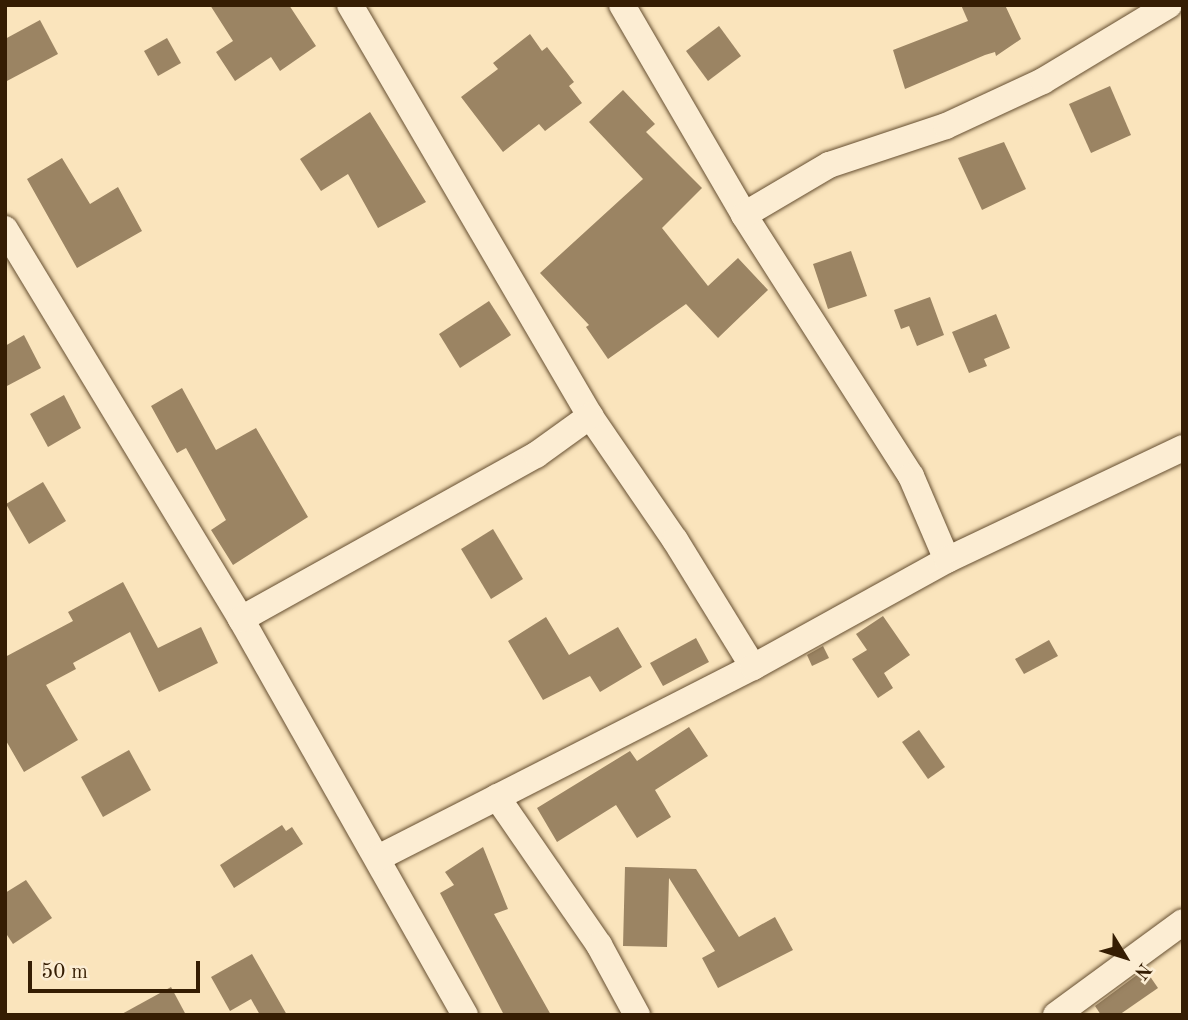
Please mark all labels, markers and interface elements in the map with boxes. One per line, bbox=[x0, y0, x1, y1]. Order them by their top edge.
north arrow bbox=[1090, 922, 1160, 992]
scale bar bbox=[32, 946, 203, 990]
text: N bbox=[1130, 959, 1154, 982]
text: 50 m bbox=[41, 962, 88, 983]

